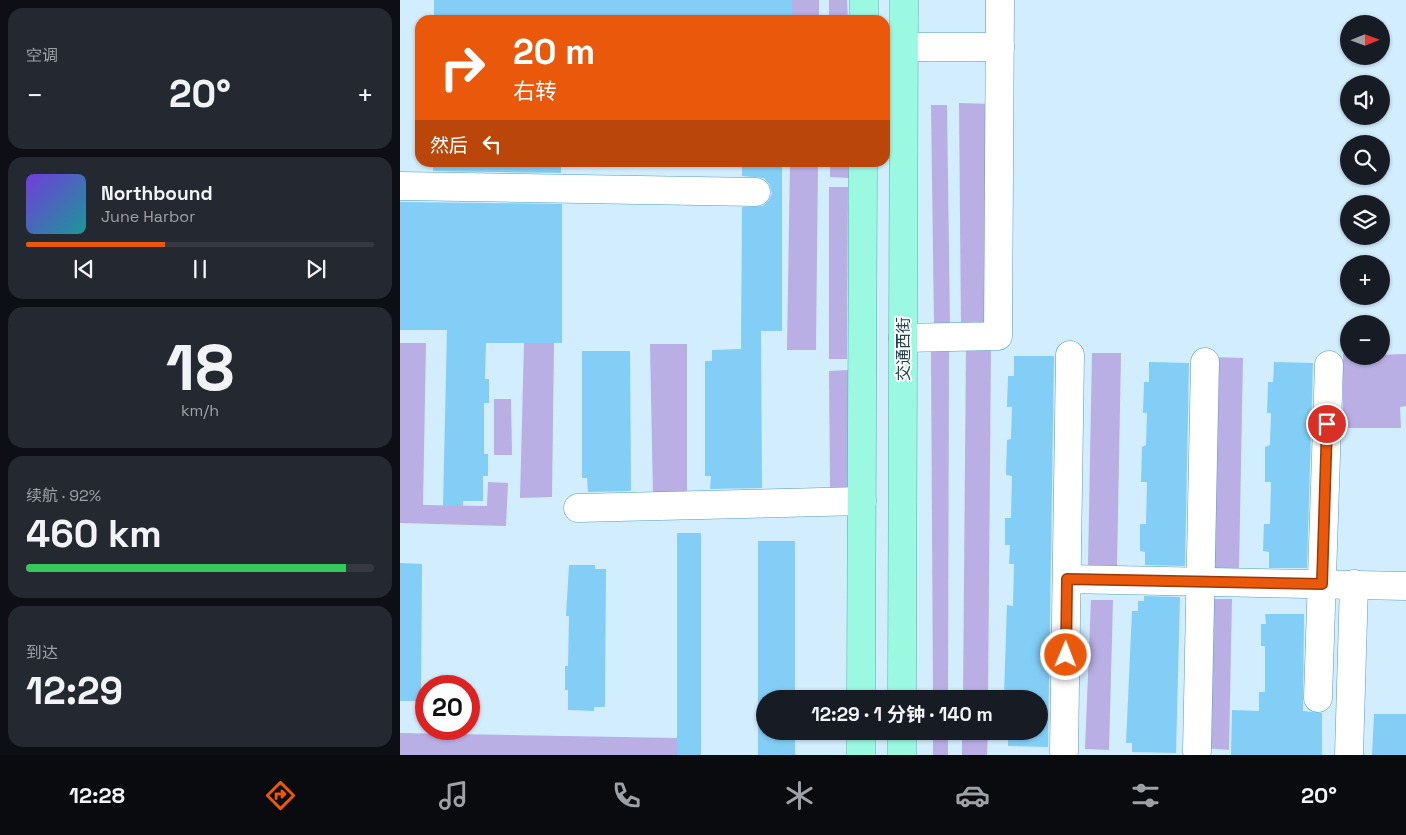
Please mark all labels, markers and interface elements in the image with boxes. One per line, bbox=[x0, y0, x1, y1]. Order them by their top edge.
north arrow bbox=[1340, 15, 1390, 65]
map controls bbox=[1340, 15, 1390, 365]
text: 20 m bbox=[513, 30, 595, 74]
icon: right bbox=[430, 35, 495, 100]
text: 空调 bbox=[26, 45, 58, 66]
text: 20° bbox=[169, 70, 231, 118]
button: sound bbox=[1340, 75, 1390, 125]
text: − bbox=[26, 77, 43, 113]
text: + bbox=[357, 77, 374, 113]
text: 右转 bbox=[513, 77, 557, 105]
icon: left bbox=[478, 130, 506, 158]
text: 然后 bbox=[430, 133, 468, 158]
button: search bbox=[1340, 135, 1390, 185]
text: Northbound bbox=[101, 181, 213, 206]
button: layers bbox=[1340, 195, 1390, 245]
text: June Harbor bbox=[101, 206, 195, 227]
icon: previous bbox=[70, 255, 98, 283]
icon: pause bbox=[186, 255, 214, 283]
icon: next bbox=[302, 255, 330, 283]
button: + bbox=[1340, 255, 1390, 305]
button: − bbox=[1340, 315, 1390, 365]
street label: 交通西街 bbox=[893, 317, 914, 381]
text: 18 bbox=[166, 326, 234, 409]
text: km/h bbox=[181, 400, 219, 421]
pin bbox=[1306, 403, 1348, 445]
icon: arrive bbox=[1313, 410, 1341, 438]
text: 续航 · 92% bbox=[26, 485, 101, 506]
text: 460 km bbox=[26, 510, 162, 558]
position arrow bbox=[1039, 628, 1091, 680]
text: 到达 bbox=[26, 642, 58, 663]
text: 12:29 bbox=[26, 667, 123, 715]
speed limit sign: 20 bbox=[415, 675, 480, 740]
text: 12:29 · 1 分钟 · 140 m bbox=[811, 702, 993, 727]
icon: directions bbox=[263, 778, 298, 813]
icon: music bbox=[436, 778, 471, 813]
icon: phone bbox=[609, 778, 644, 813]
icon: climate bbox=[782, 778, 817, 813]
icon: car bbox=[955, 778, 990, 813]
icon: filters bbox=[1128, 778, 1163, 813]
text: 12:28 bbox=[69, 781, 125, 809]
text: 20° bbox=[1301, 781, 1337, 809]

